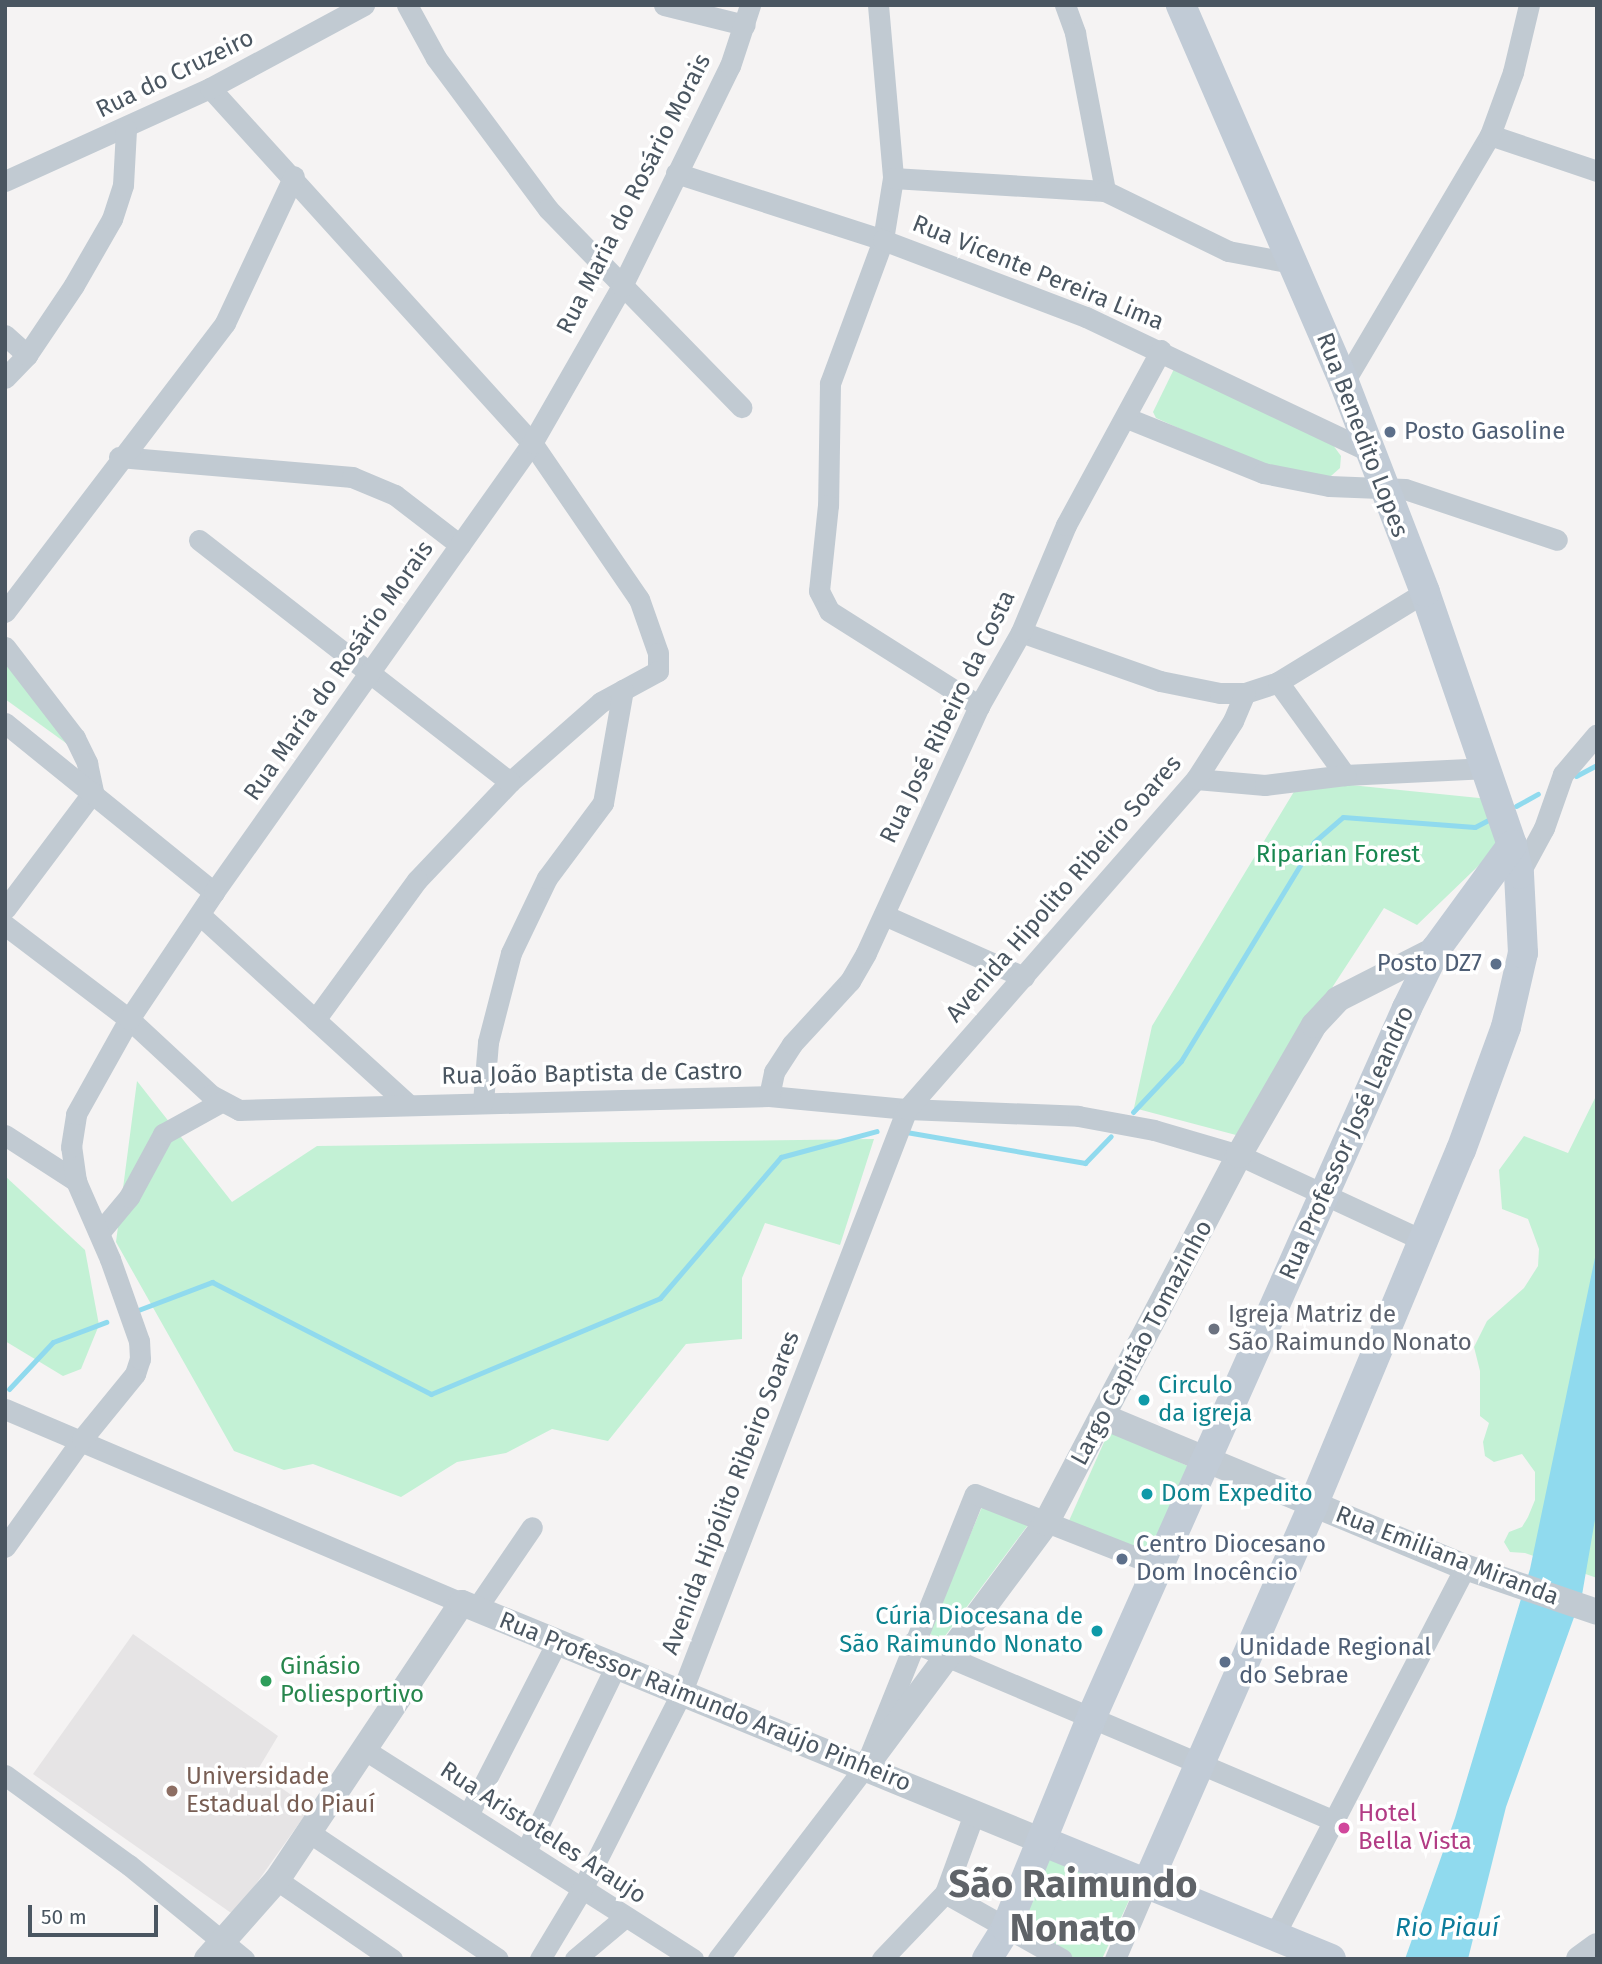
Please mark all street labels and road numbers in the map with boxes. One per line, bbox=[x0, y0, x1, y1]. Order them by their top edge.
street label: Rua do Cruzeiro bbox=[92, 23, 258, 125]
street label: Rua Maria do Rosário Morais bbox=[551, 49, 717, 339]
street label: Rua Vicente Pereira Lima bbox=[908, 209, 1168, 337]
street label: Rua Benedito Lopes bbox=[1310, 329, 1414, 541]
street label: Rua Maria do Rosário Morais bbox=[238, 536, 440, 806]
street label: Rua José Ribeiro da Costa bbox=[874, 586, 1022, 848]
street label: Avenida Hipolito Ribeiro Soares bbox=[940, 750, 1188, 1028]
street label: Rua Professor José Leandro bbox=[1273, 1002, 1421, 1284]
street label: Rua João Baptista de Castro bbox=[441, 1057, 743, 1091]
street label: Largo Capitão Tomazinho bbox=[1065, 1216, 1219, 1470]
street label: Avenida Hipólito Ribeiro Soares bbox=[656, 1327, 806, 1659]
street label: Rua Emiliana Miranda bbox=[1331, 1500, 1563, 1612]
street label: Rua Professor Raimundo Araújo Pinheiro bbox=[495, 1606, 915, 1798]
street label: Rua Aristoteles Araujo bbox=[434, 1756, 652, 1910]

